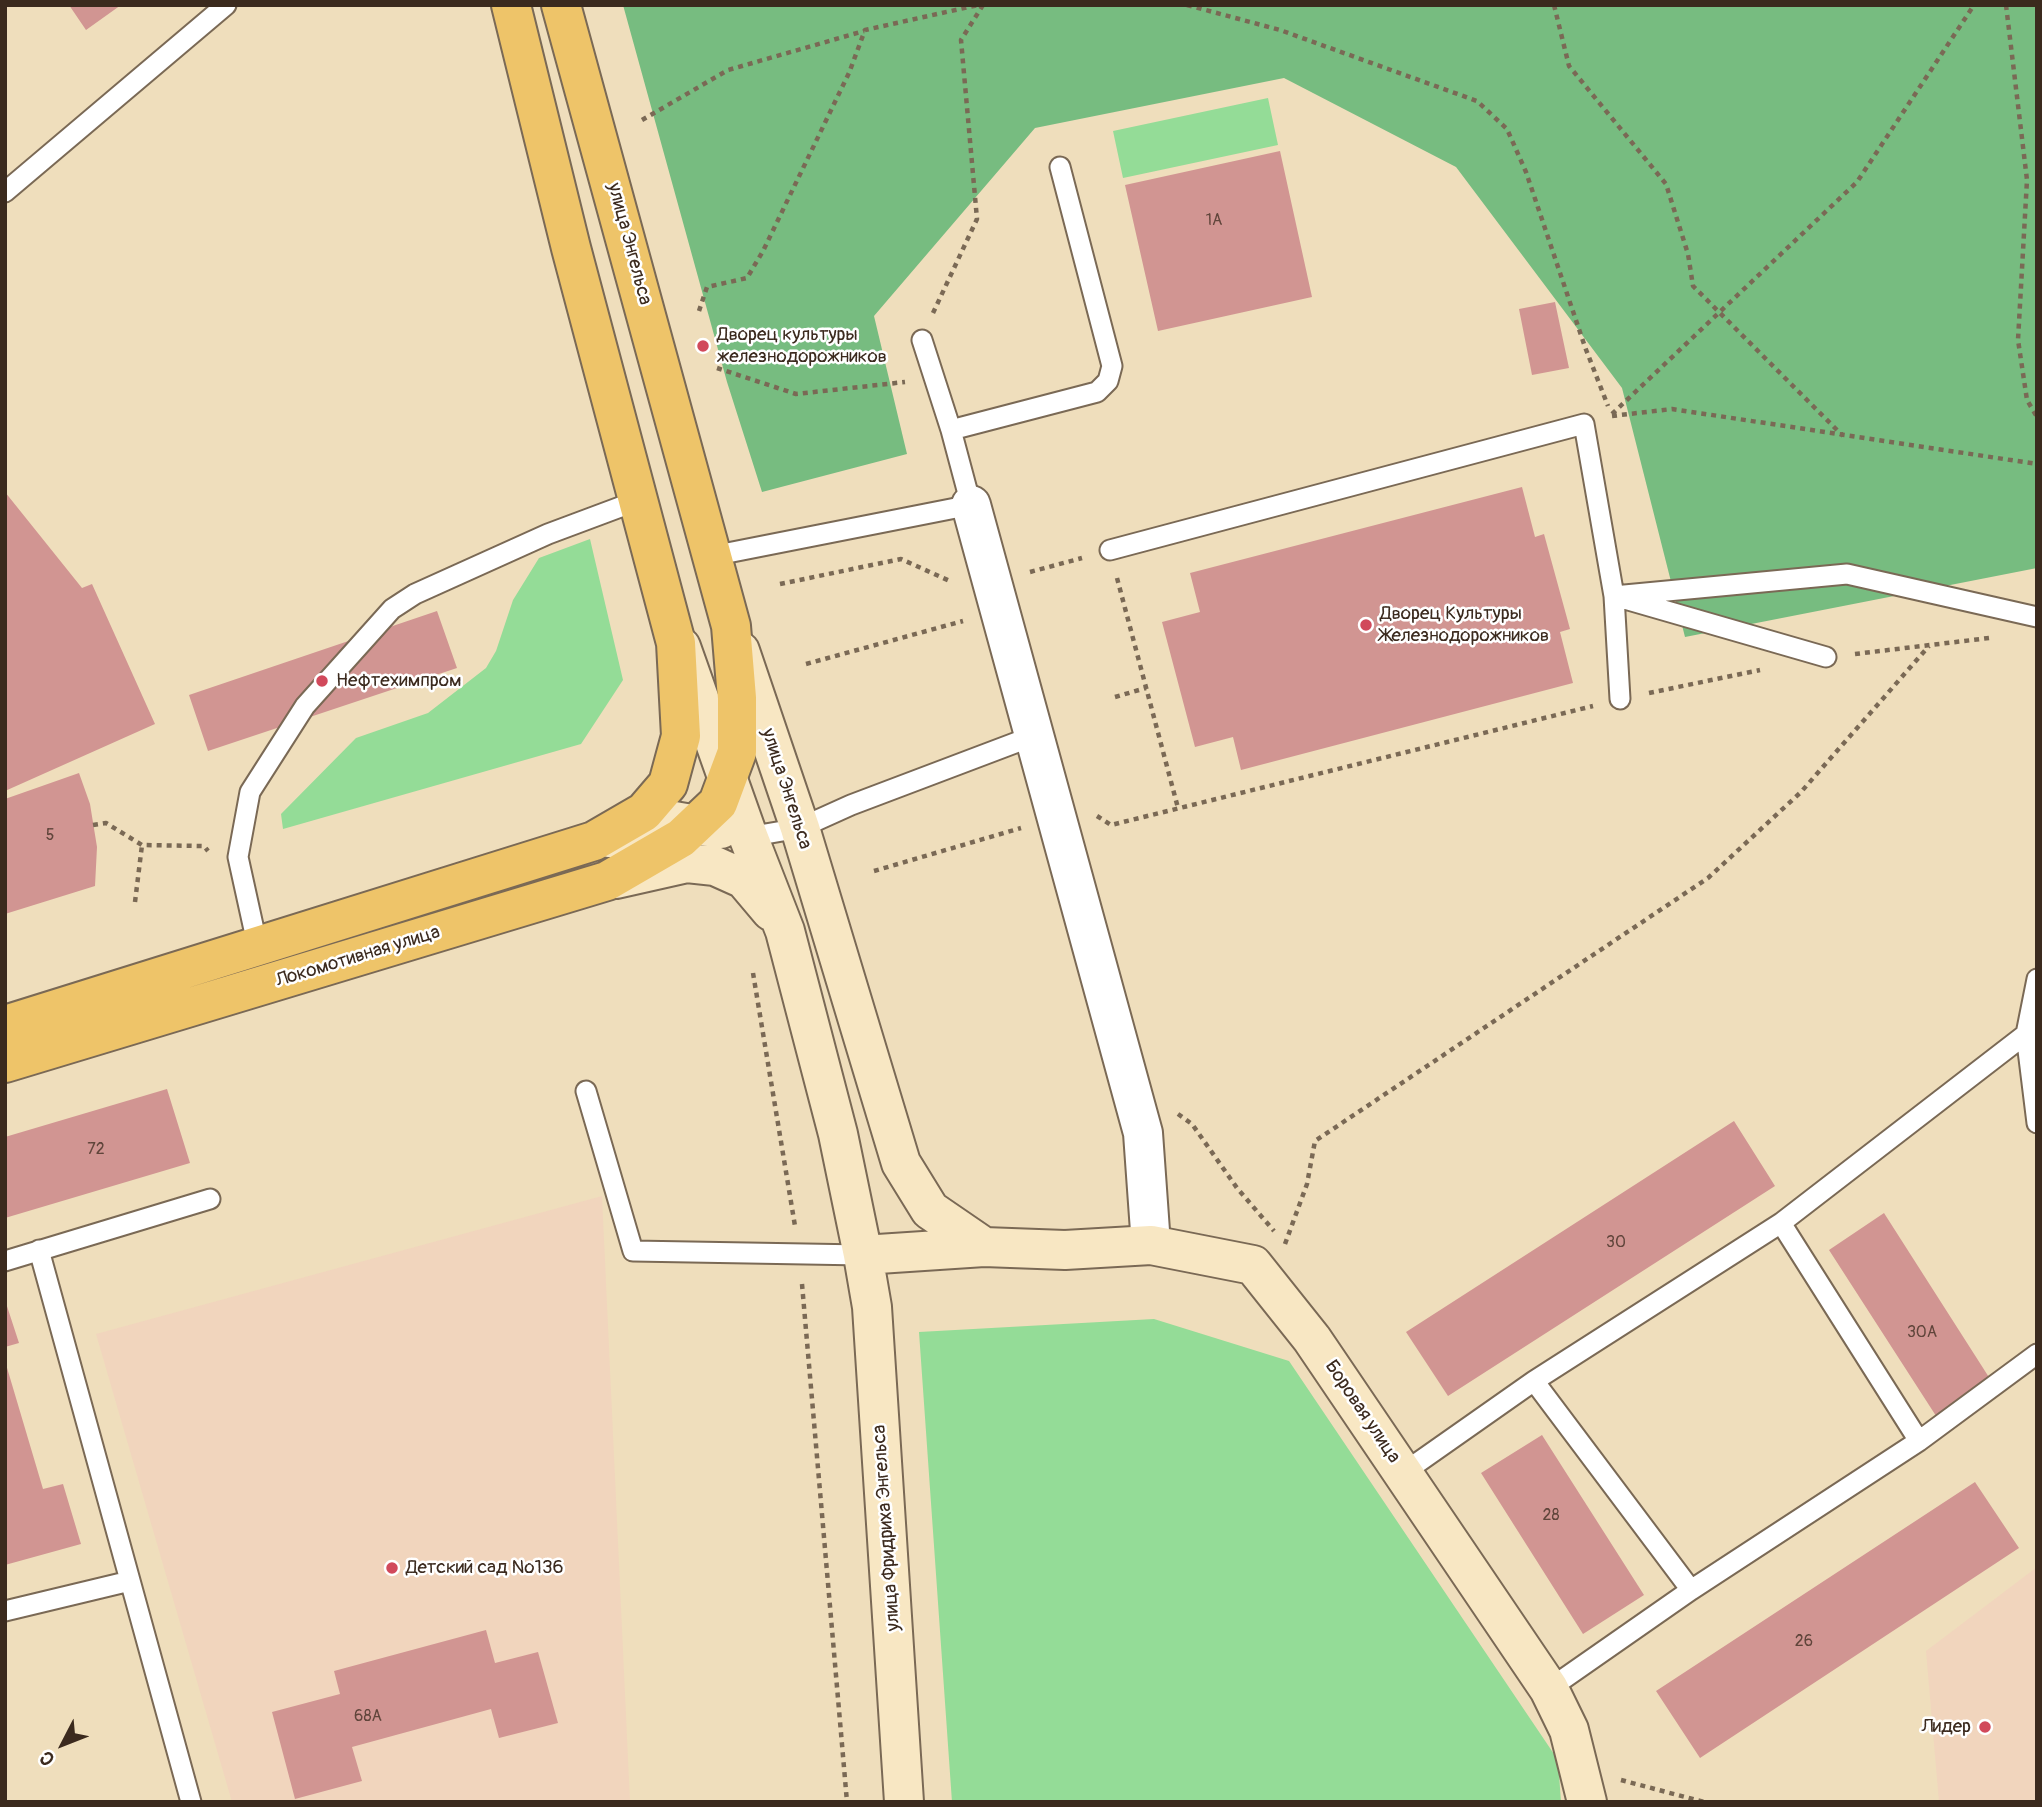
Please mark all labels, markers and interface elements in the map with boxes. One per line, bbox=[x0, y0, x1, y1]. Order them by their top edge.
street label: улица Энгельса bbox=[602, 180, 656, 308]
house number: 1А bbox=[1206, 211, 1222, 231]
place label: Дворец культуры железнодорожников bbox=[717, 324, 887, 368]
marker: Дворец культуры железнодорожников bbox=[695, 338, 711, 354]
place label: Дворец Культуры Железнодорожников bbox=[1380, 603, 1549, 647]
marker: Дворец Культуры Железнодорожников bbox=[1358, 617, 1374, 633]
place label: Нефтехимпром bbox=[336, 670, 462, 692]
marker: Нефтехимпром bbox=[314, 673, 330, 689]
street label: улица Энгельса bbox=[756, 726, 816, 852]
house number: 5 bbox=[46, 826, 54, 846]
street label: Локомотивная улица bbox=[273, 921, 443, 993]
house number: 72 bbox=[87, 1140, 105, 1160]
house number: 30 bbox=[1606, 1233, 1626, 1253]
house number: 30А bbox=[1907, 1323, 1937, 1343]
street label: Боровая улица bbox=[1319, 1356, 1405, 1468]
street label: улица Фридриха Энгельса bbox=[868, 1424, 906, 1632]
house number: 28 bbox=[1542, 1506, 1560, 1526]
place label: Детский сад №136 bbox=[406, 1557, 564, 1579]
marker: Детский сад №136 bbox=[384, 1560, 400, 1576]
house number: 26 bbox=[1795, 1632, 1813, 1652]
house number: 68А bbox=[354, 1707, 382, 1727]
north arrow bbox=[28, 1709, 98, 1779]
place label: Лидер bbox=[1921, 1716, 1971, 1738]
marker: Лидер bbox=[1977, 1719, 1993, 1735]
text: С bbox=[35, 1746, 60, 1770]

